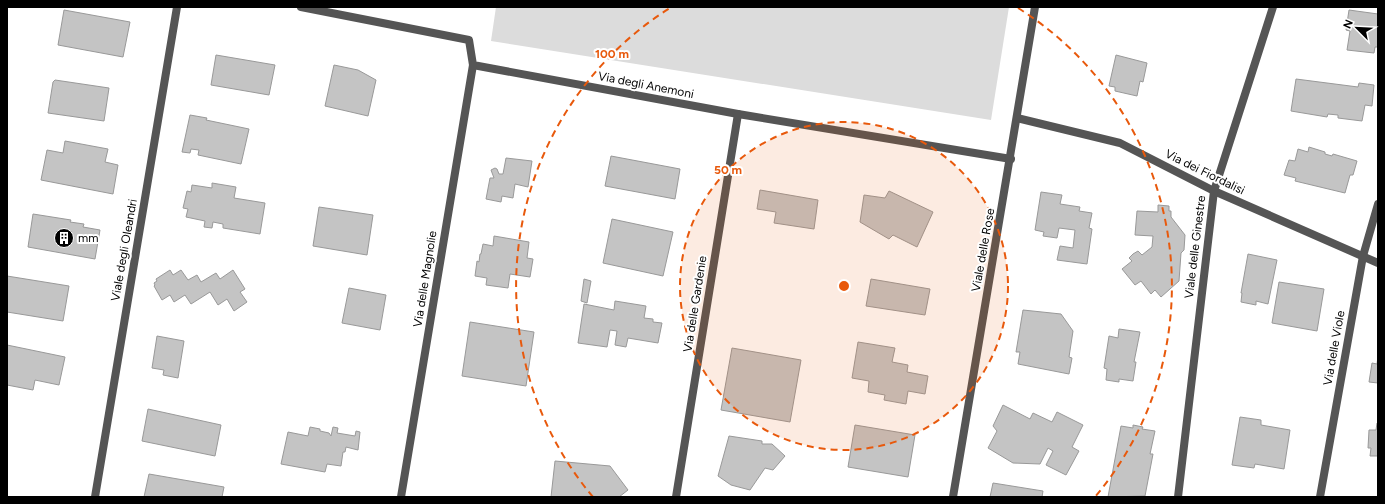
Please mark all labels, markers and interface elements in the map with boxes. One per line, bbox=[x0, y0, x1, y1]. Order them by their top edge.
north arrow bbox=[1337, 8, 1377, 48]
text: N bbox=[1341, 18, 1356, 31]
text: 100 m bbox=[595, 47, 629, 61]
street label: Via degli Anemoni bbox=[597, 69, 695, 101]
street label: Via dei Fiordalisi bbox=[1163, 147, 1247, 197]
text: 50 m bbox=[714, 163, 742, 177]
street label: Viale delle Ginestre bbox=[1182, 194, 1208, 299]
street label: Viale degli Oleandri bbox=[108, 198, 140, 302]
street label: Viale delle Rose bbox=[969, 207, 997, 293]
building icon: mm bbox=[53, 227, 75, 249]
street label: Via delle Magnolie bbox=[410, 229, 440, 328]
place label: mm bbox=[78, 231, 98, 245]
street label: Via delle Gardenie bbox=[680, 254, 710, 353]
centre of rings bbox=[837, 279, 851, 293]
street label: Via delle Viole bbox=[1321, 309, 1348, 387]

